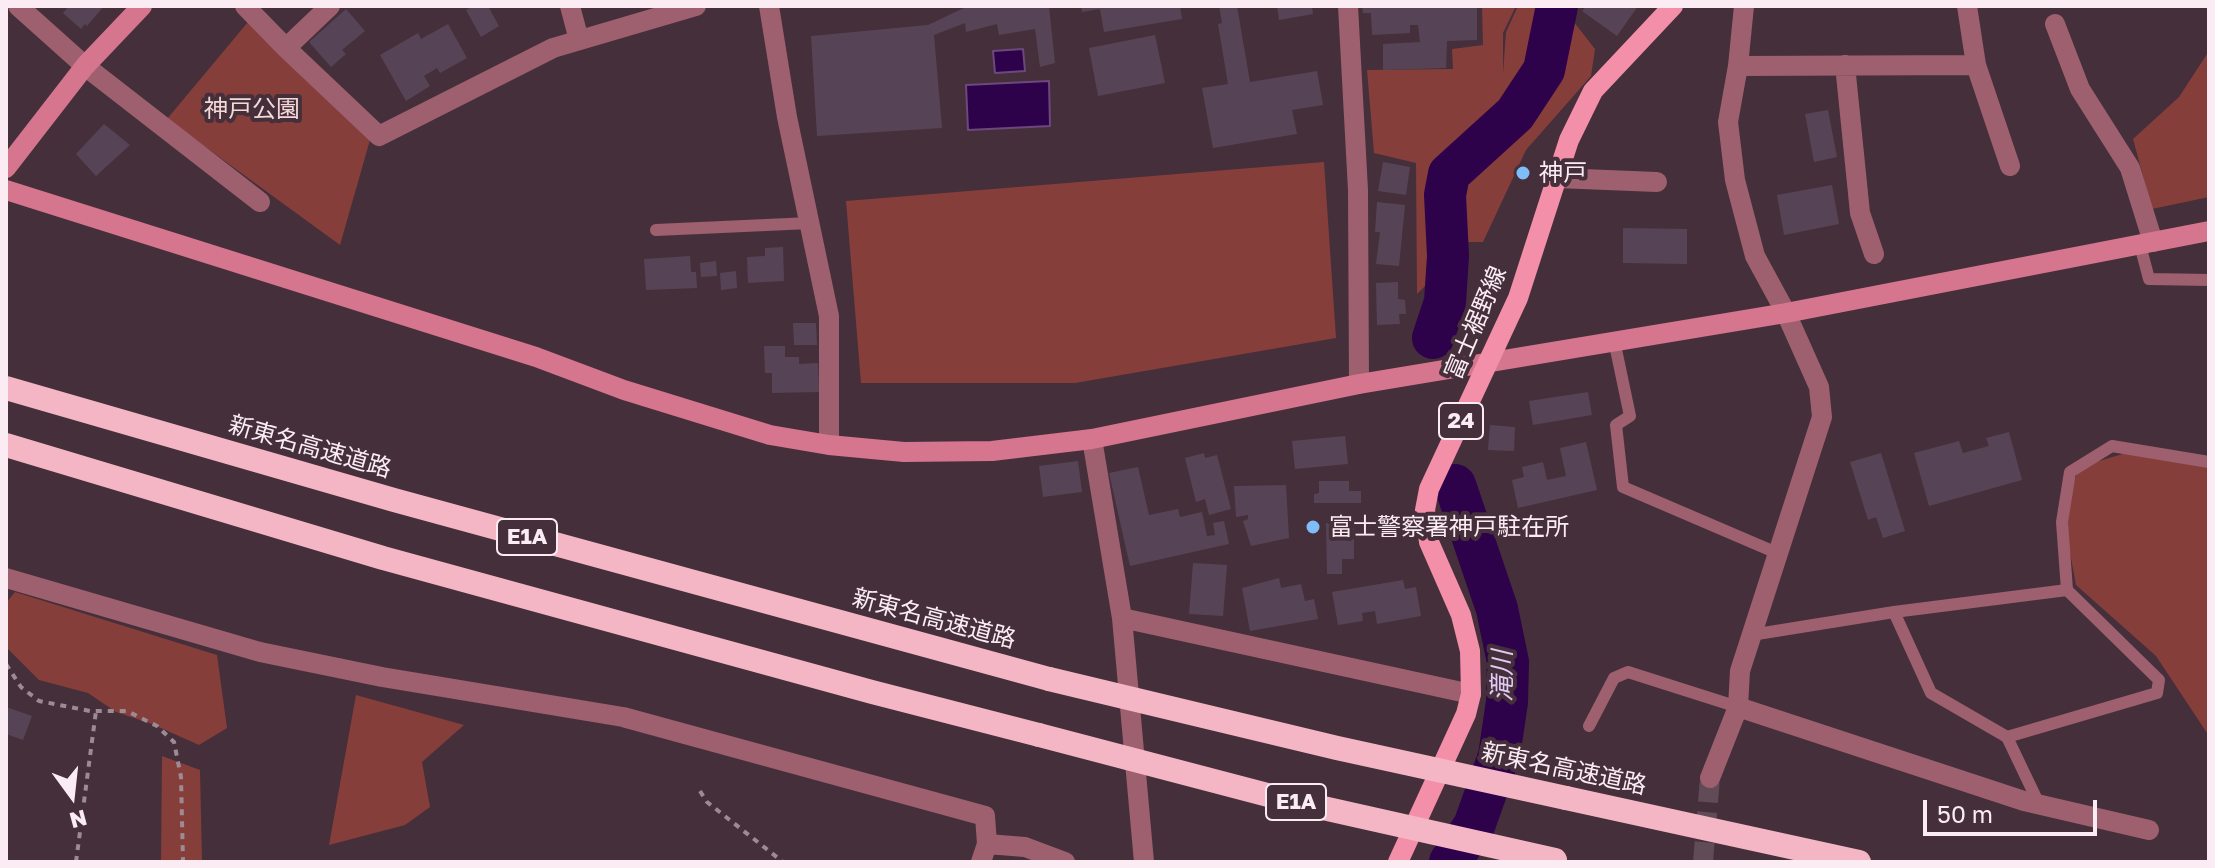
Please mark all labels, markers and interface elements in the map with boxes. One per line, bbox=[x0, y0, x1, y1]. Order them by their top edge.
park label: 神戸公園 bbox=[204, 95, 300, 123]
place label: 神戸 bbox=[1539, 159, 1587, 187]
marker: 神戸 bbox=[1514, 164, 1532, 182]
street label: 富士裾野線 bbox=[1439, 262, 1513, 384]
road number: 24 bbox=[1439, 403, 1483, 439]
street label: 新東名高速道路 bbox=[225, 410, 395, 484]
place label: 富士警察署神戸駐在所 bbox=[1329, 513, 1569, 541]
marker: 富士警察署神戸駐在所 bbox=[1304, 518, 1322, 536]
road number: E1A bbox=[497, 519, 557, 555]
street label: 新東名高速道路 bbox=[849, 583, 1019, 655]
water label: 滝川 bbox=[1487, 650, 1519, 702]
street label: 新東名高速道路 bbox=[1479, 737, 1649, 801]
north arrow bbox=[32, 756, 112, 836]
road number: E1A bbox=[1266, 784, 1326, 820]
scale bar bbox=[1927, 784, 2101, 834]
text: 50 m bbox=[1937, 799, 1993, 828]
text: N bbox=[67, 804, 90, 835]

